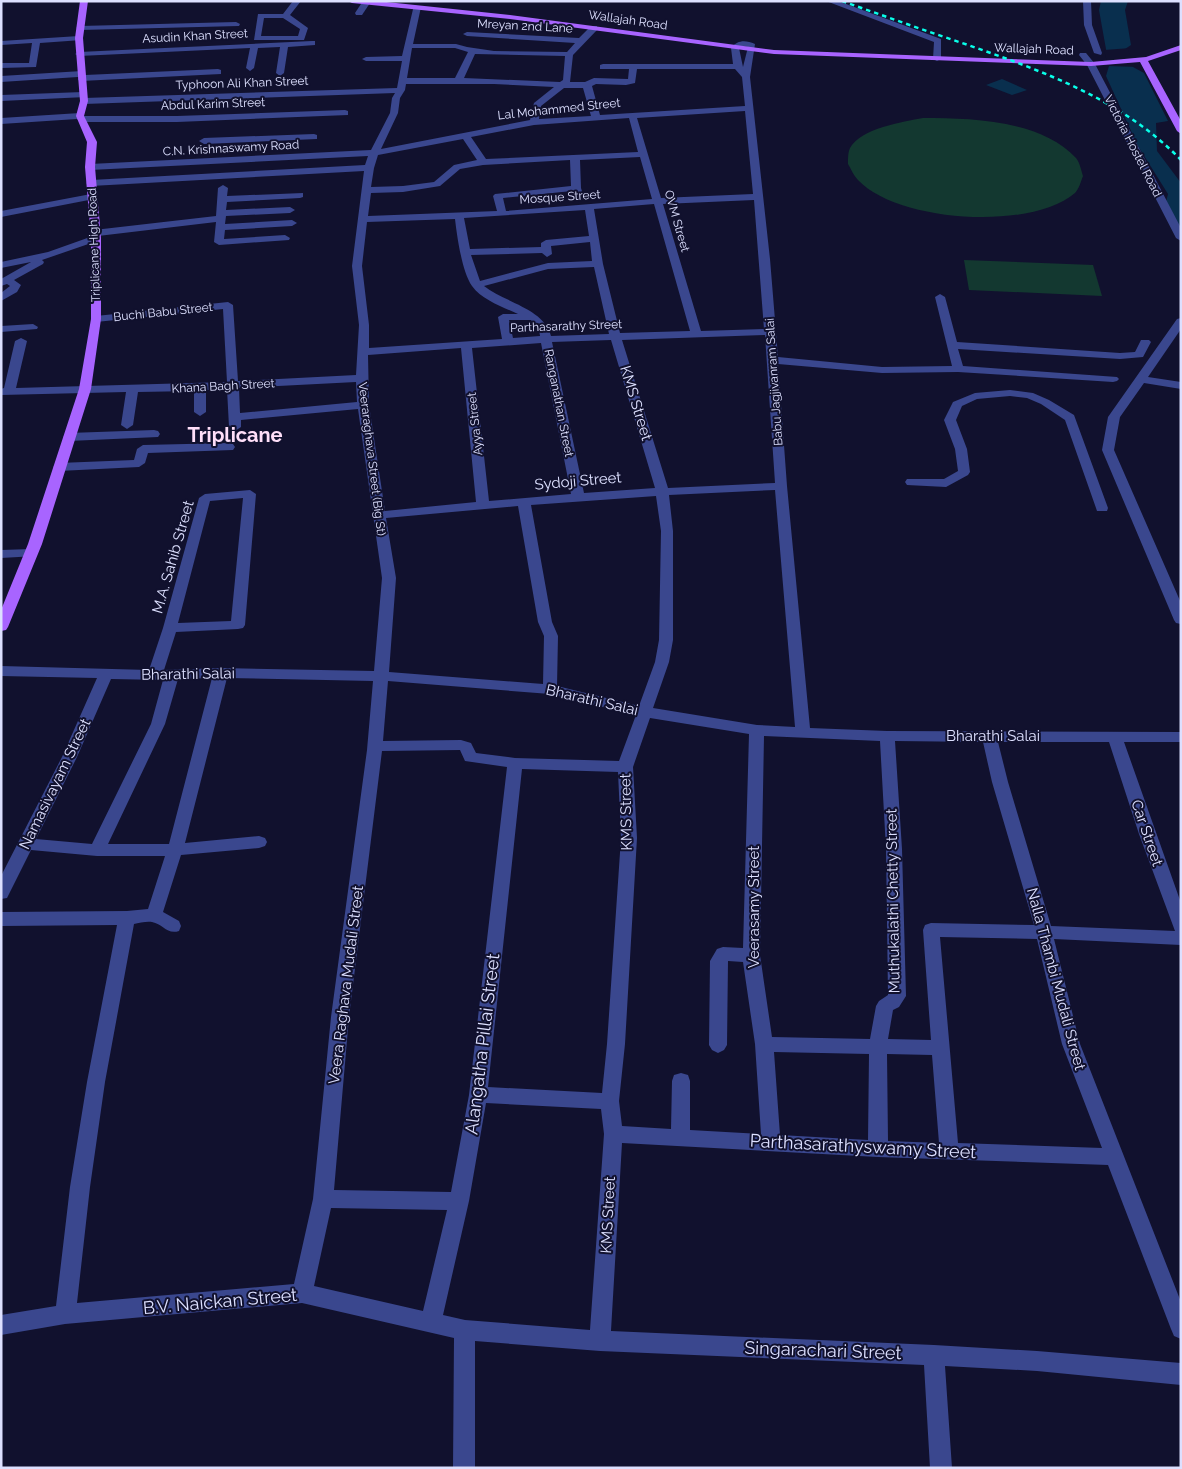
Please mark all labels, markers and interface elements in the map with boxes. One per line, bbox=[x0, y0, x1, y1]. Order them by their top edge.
street label: Wallajah Road bbox=[588, 8, 668, 32]
street label: Mreyan 2nd Lane bbox=[477, 17, 573, 35]
street label: Asudin Khan Street bbox=[142, 26, 248, 46]
street label: Wallajah Road bbox=[994, 41, 1074, 57]
street label: Typhoon Ali Khan Street bbox=[175, 74, 309, 92]
street label: Victoria Hostel Road bbox=[1101, 93, 1165, 199]
street label: Abdul Karim Street bbox=[161, 95, 265, 113]
street label: Lal Mohammed Street bbox=[497, 96, 621, 122]
street label: C.N. Krishnaswamy Road bbox=[162, 137, 300, 159]
street label: Mosque Street bbox=[519, 187, 601, 207]
street label: Triplicane High Road bbox=[85, 188, 103, 302]
street label: OVM Street bbox=[661, 188, 693, 254]
street label: Buchi Babu Street bbox=[113, 300, 213, 324]
street label: Parthasarathy Street bbox=[510, 317, 622, 335]
street label: Babu Jagjivanram Salai bbox=[763, 318, 785, 446]
street label: Ranganathan Street bbox=[542, 348, 576, 458]
street label: KMS Street bbox=[616, 363, 656, 443]
street label: Khana Bagh Street bbox=[171, 376, 275, 396]
street label: Veeraraghava Street (Big St) bbox=[356, 381, 388, 537]
street label: Ayya Street bbox=[465, 392, 485, 456]
district label: Triplicane bbox=[187, 423, 283, 447]
street label: Sydoji Street bbox=[534, 468, 622, 494]
street label: M.A. Sahib Street bbox=[148, 498, 198, 616]
street label: Bharathi Salai bbox=[141, 664, 235, 684]
street label: Bharathi Salai bbox=[544, 681, 640, 719]
street label: Namasivayam Street bbox=[16, 716, 94, 852]
street label: Bharathi Salai bbox=[946, 727, 1040, 745]
street label: KMS Street bbox=[616, 773, 636, 851]
street label: Car Street bbox=[1127, 798, 1167, 868]
street label: Muthukalathi Chetty Street bbox=[882, 808, 904, 994]
street label: Veerasamy Street bbox=[745, 846, 763, 968]
street label: Veera Raghava Mudali Street bbox=[325, 885, 367, 1085]
street label: Nalla Thambi Mudali Street bbox=[1023, 886, 1089, 1072]
street label: Alangatha Pillai Street bbox=[460, 952, 504, 1136]
street label: Parthasarathyswamy Street bbox=[749, 1130, 977, 1162]
street label: KMS Street bbox=[597, 1176, 619, 1254]
street label: B.V. Naickan Street bbox=[142, 1284, 298, 1318]
street label: Singarachari Street bbox=[744, 1337, 902, 1363]

